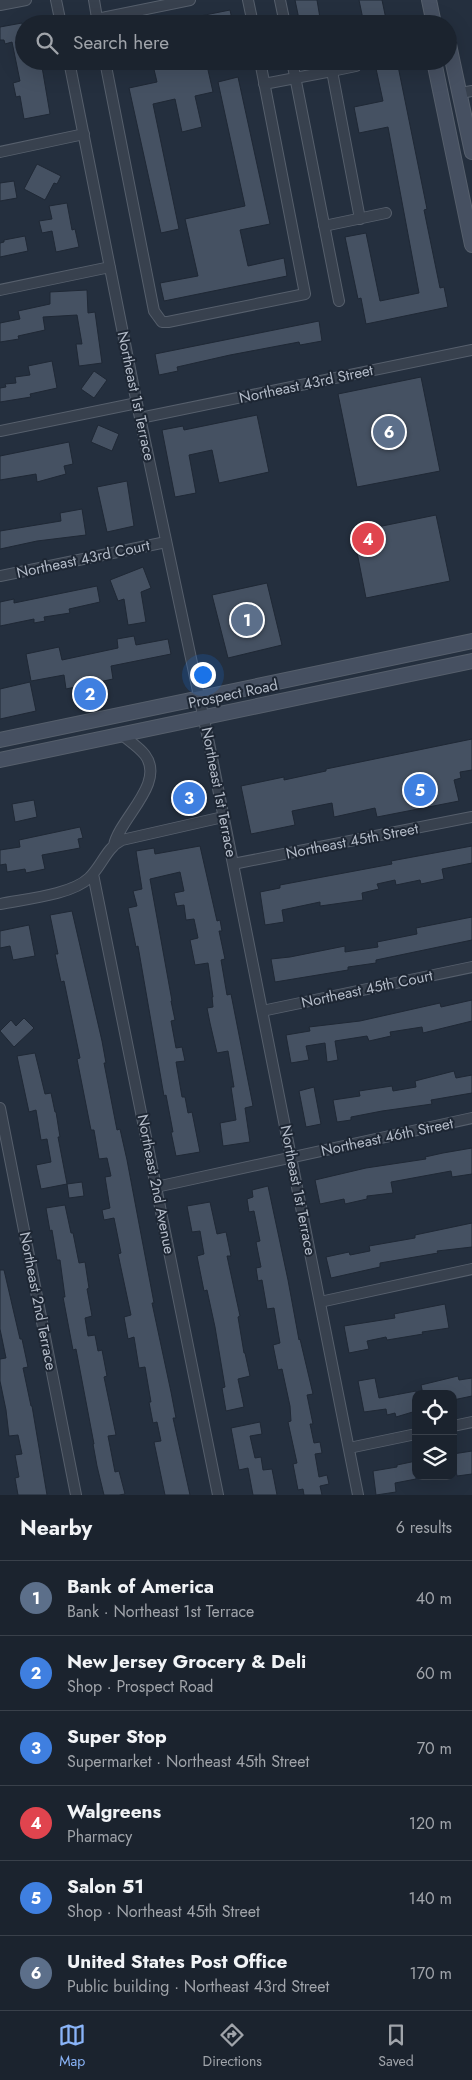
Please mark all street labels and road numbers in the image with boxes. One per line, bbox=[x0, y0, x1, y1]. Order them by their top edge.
street label: Northeast 1st Terrace bbox=[112, 329, 161, 463]
street label: Northeast 43rd Street bbox=[237, 359, 375, 409]
street label: Northeast 43rd Court bbox=[14, 534, 152, 584]
street label: Prospect Road bbox=[186, 674, 280, 714]
street label: Northeast 1st Terrace bbox=[196, 725, 242, 859]
street label: Northeast 45th Street bbox=[284, 817, 420, 865]
street label: Northeast 45th Court bbox=[299, 964, 435, 1014]
street label: Northeast 2nd Avenue bbox=[132, 1112, 180, 1256]
street label: Northeast 46th Street bbox=[319, 1112, 456, 1162]
street label: Northeast 1st Terrace bbox=[275, 1123, 321, 1257]
street label: Northeast 2nd Terrace bbox=[14, 1230, 62, 1372]

